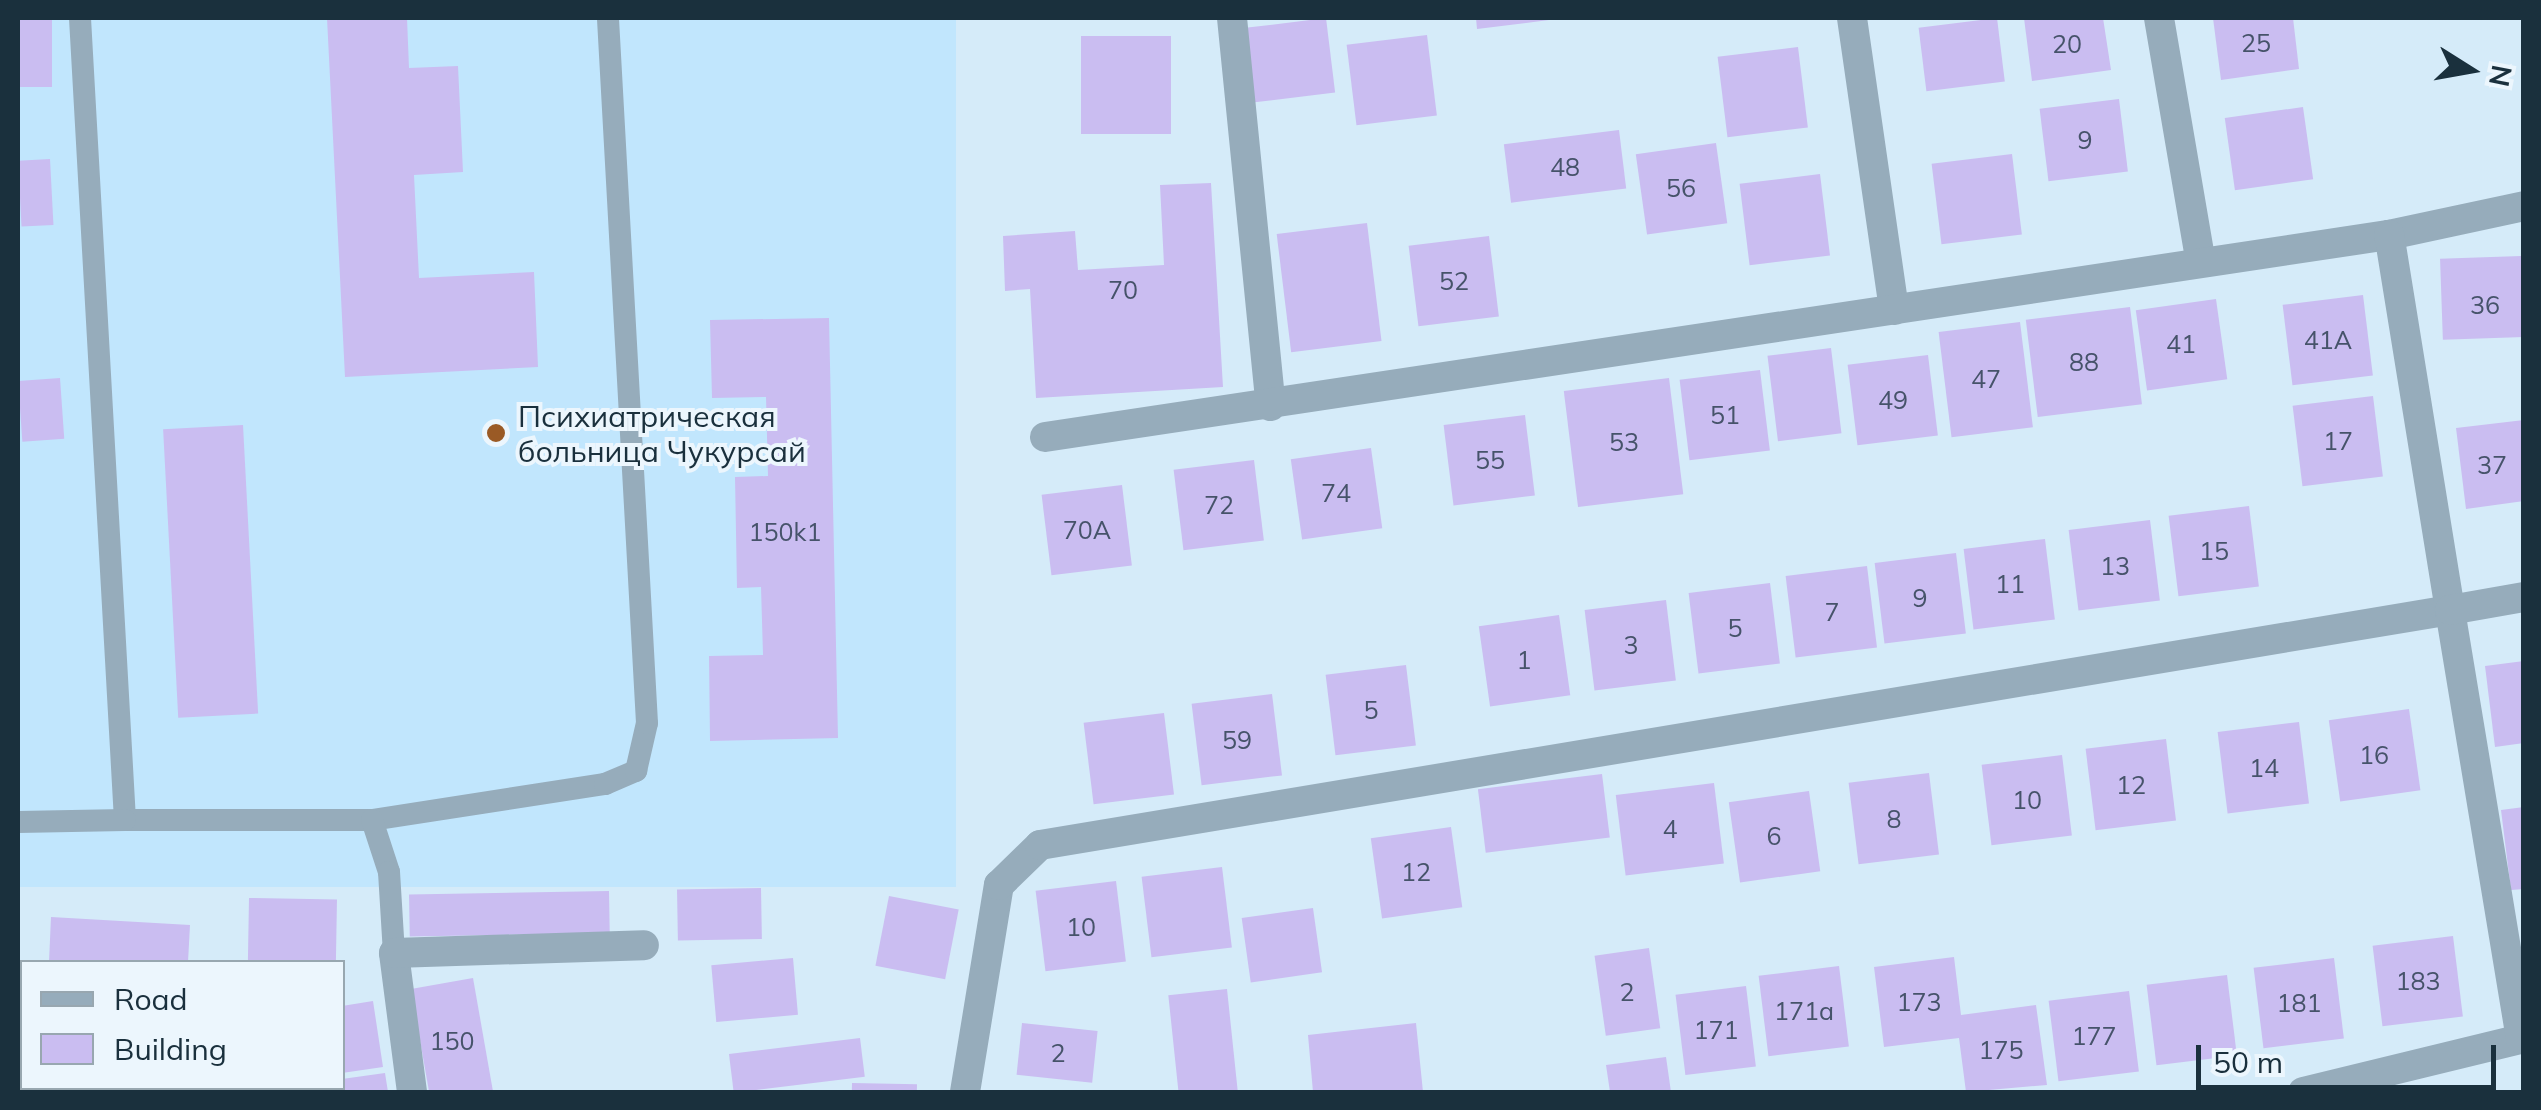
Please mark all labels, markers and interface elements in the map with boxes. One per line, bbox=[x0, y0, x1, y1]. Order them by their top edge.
north arrow bbox=[2421, 20, 2521, 120]
house number: 25 bbox=[2241, 28, 2271, 58]
house number: 20 bbox=[2052, 29, 2082, 59]
text: N bbox=[2482, 62, 2520, 90]
house number: 9 bbox=[2078, 125, 2092, 155]
house number: 48 bbox=[1550, 152, 1580, 182]
house number: 56 bbox=[1666, 173, 1696, 203]
house number: 52 bbox=[1439, 266, 1469, 296]
house number: 70 bbox=[1108, 275, 1138, 305]
house number: 36 bbox=[2470, 290, 2500, 320]
house number: 41A bbox=[2304, 325, 2352, 355]
house number: 41 bbox=[2166, 329, 2196, 359]
house number: 88 bbox=[2069, 347, 2099, 377]
house number: 47 bbox=[1971, 364, 2001, 394]
house number: 49 bbox=[1878, 385, 1908, 415]
place label: Психиатрическая больница Чукурсай bbox=[518, 398, 806, 468]
house number: 51 bbox=[1710, 400, 1740, 430]
marker: Психиатрическая больница Чукурсай bbox=[483, 420, 509, 446]
house number: 17 bbox=[2323, 426, 2353, 456]
house number: 53 bbox=[1609, 427, 1639, 457]
house number: 55 bbox=[1475, 445, 1505, 475]
house number: 37 bbox=[2477, 450, 2507, 480]
house number: 74 bbox=[1321, 478, 1351, 508]
house number: 72 bbox=[1204, 490, 1234, 520]
house number: 70A bbox=[1063, 515, 1111, 545]
house number: 150k1 bbox=[749, 517, 821, 547]
house number: 15 bbox=[2199, 536, 2229, 566]
house number: 13 bbox=[2100, 551, 2130, 581]
house number: 11 bbox=[1995, 569, 2025, 599]
house number: 9 bbox=[1913, 583, 1927, 613]
house number: 7 bbox=[1825, 597, 1839, 627]
house number: 5 bbox=[1728, 613, 1742, 643]
house number: 3 bbox=[1624, 630, 1638, 660]
house number: 1 bbox=[1517, 645, 1531, 675]
house number: 5 bbox=[1364, 695, 1378, 725]
house number: 59 bbox=[1222, 725, 1252, 755]
house number: 16 bbox=[2359, 740, 2389, 770]
house number: 14 bbox=[2249, 753, 2279, 783]
house number: 12 bbox=[2116, 770, 2146, 800]
house number: 10 bbox=[2012, 785, 2042, 815]
house number: 8 bbox=[1887, 804, 1901, 834]
house number: 4 bbox=[1663, 814, 1677, 844]
house number: 6 bbox=[1767, 821, 1781, 851]
house number: 12 bbox=[1401, 857, 1431, 887]
house number: 10 bbox=[1066, 912, 1096, 942]
legend bbox=[20, 960, 345, 1090]
house number: 183 bbox=[2396, 966, 2440, 996]
house number: 2 bbox=[1620, 977, 1634, 1007]
text: Road bbox=[114, 980, 188, 1018]
house number: 173 bbox=[1897, 987, 1941, 1017]
house number: 181 bbox=[2277, 988, 2321, 1018]
house number: 171a bbox=[1774, 996, 1834, 1026]
house number: 171 bbox=[1694, 1015, 1738, 1045]
house number: 177 bbox=[2072, 1021, 2116, 1051]
scale bar bbox=[2201, 1025, 2501, 1087]
house number: 150 bbox=[430, 1026, 474, 1056]
text: Building bbox=[114, 1030, 227, 1068]
house number: 175 bbox=[1979, 1035, 2023, 1065]
house number: 2 bbox=[1051, 1038, 1065, 1068]
text: 50 m bbox=[2213, 1043, 2283, 1081]

